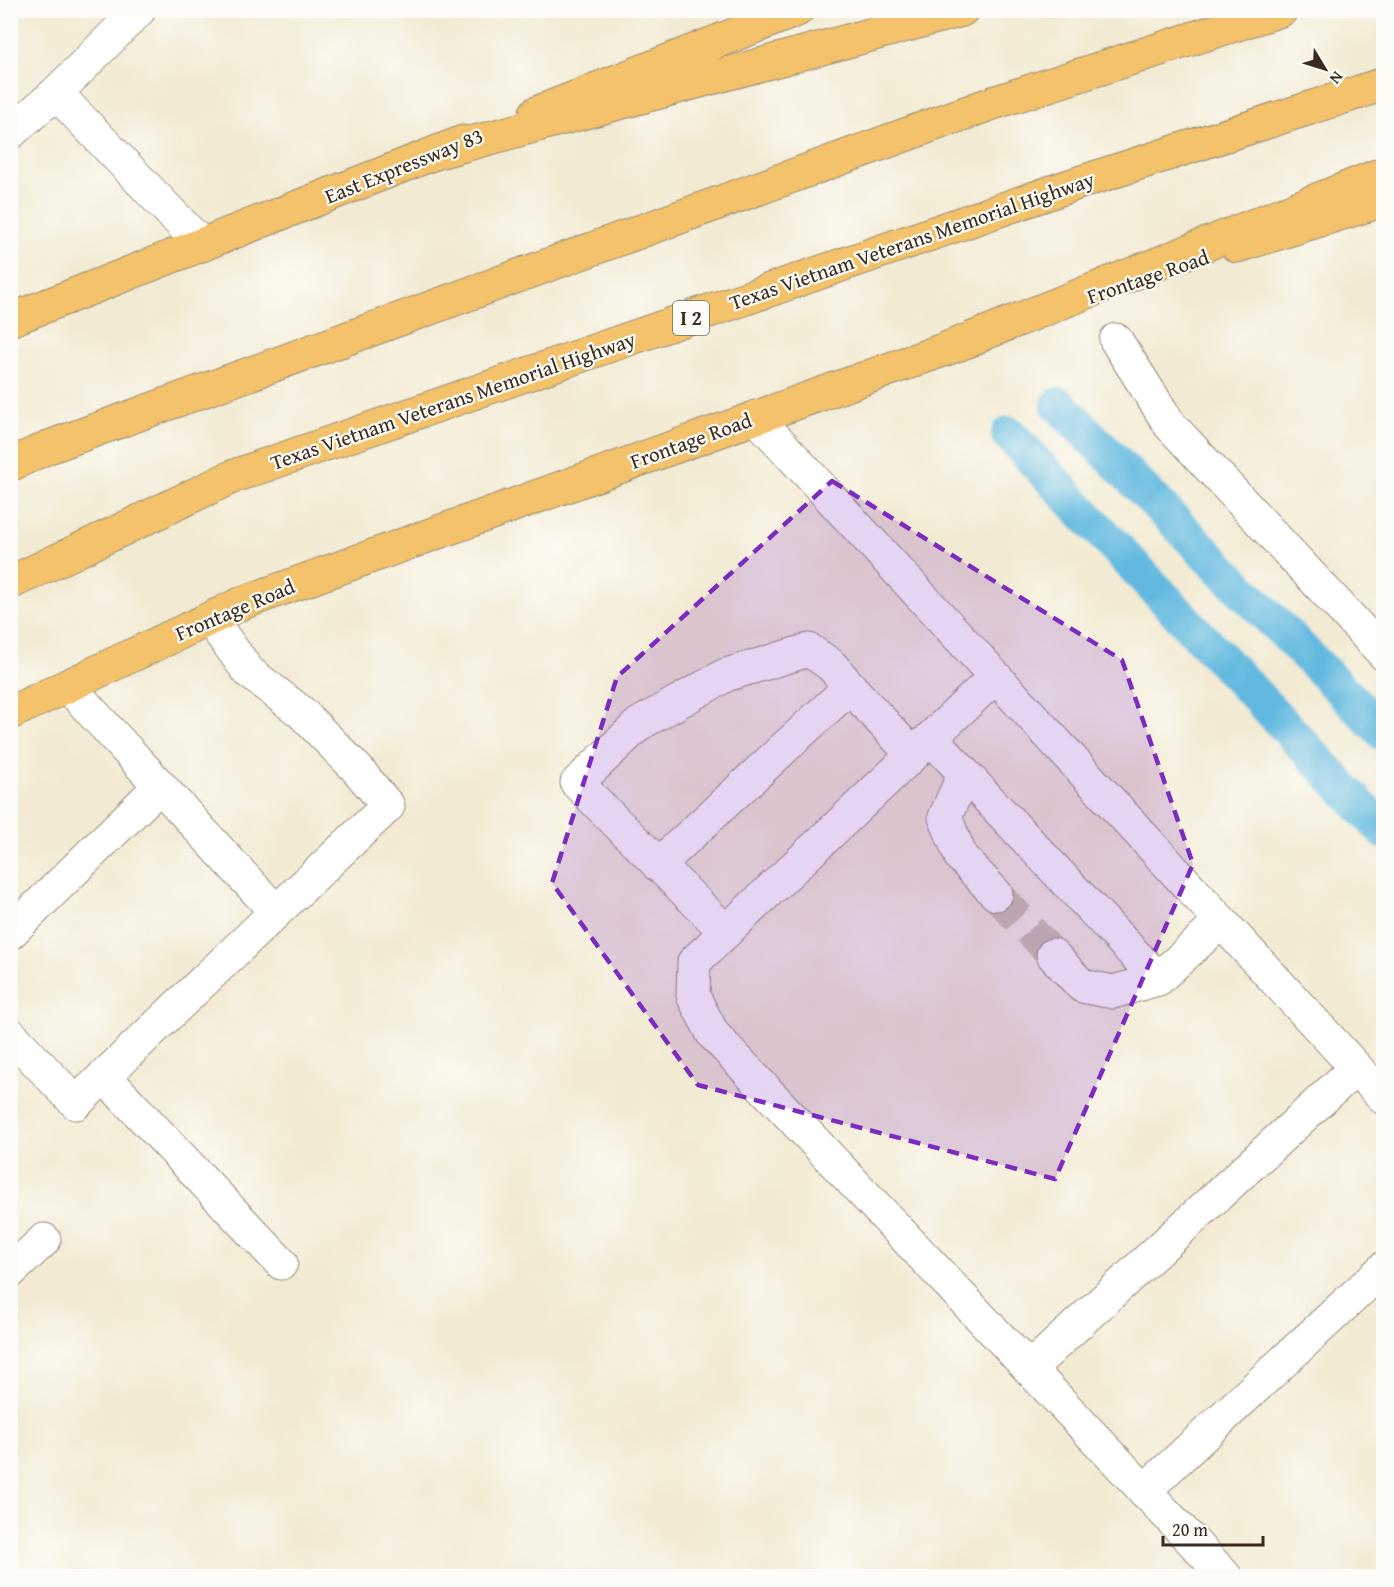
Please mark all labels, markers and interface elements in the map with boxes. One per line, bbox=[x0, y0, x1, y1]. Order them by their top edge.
north arrow bbox=[1295, 39, 1355, 99]
text: N bbox=[1324, 67, 1350, 90]
street label: East Expressway 83 bbox=[320, 120, 488, 211]
street label: Texas Vietnam Veterans Memorial Highway bbox=[725, 163, 1099, 318]
street label: Frontage Road bbox=[1083, 241, 1214, 312]
road number: I 2 bbox=[673, 301, 709, 335]
street label: Texas Vietnam Veterans Memorial Highway bbox=[266, 323, 640, 478]
street label: Frontage Road bbox=[626, 404, 757, 477]
street label: Frontage Road bbox=[170, 570, 300, 649]
scale bar bbox=[1163, 1509, 1264, 1547]
text: 20 m bbox=[1172, 1516, 1208, 1543]

